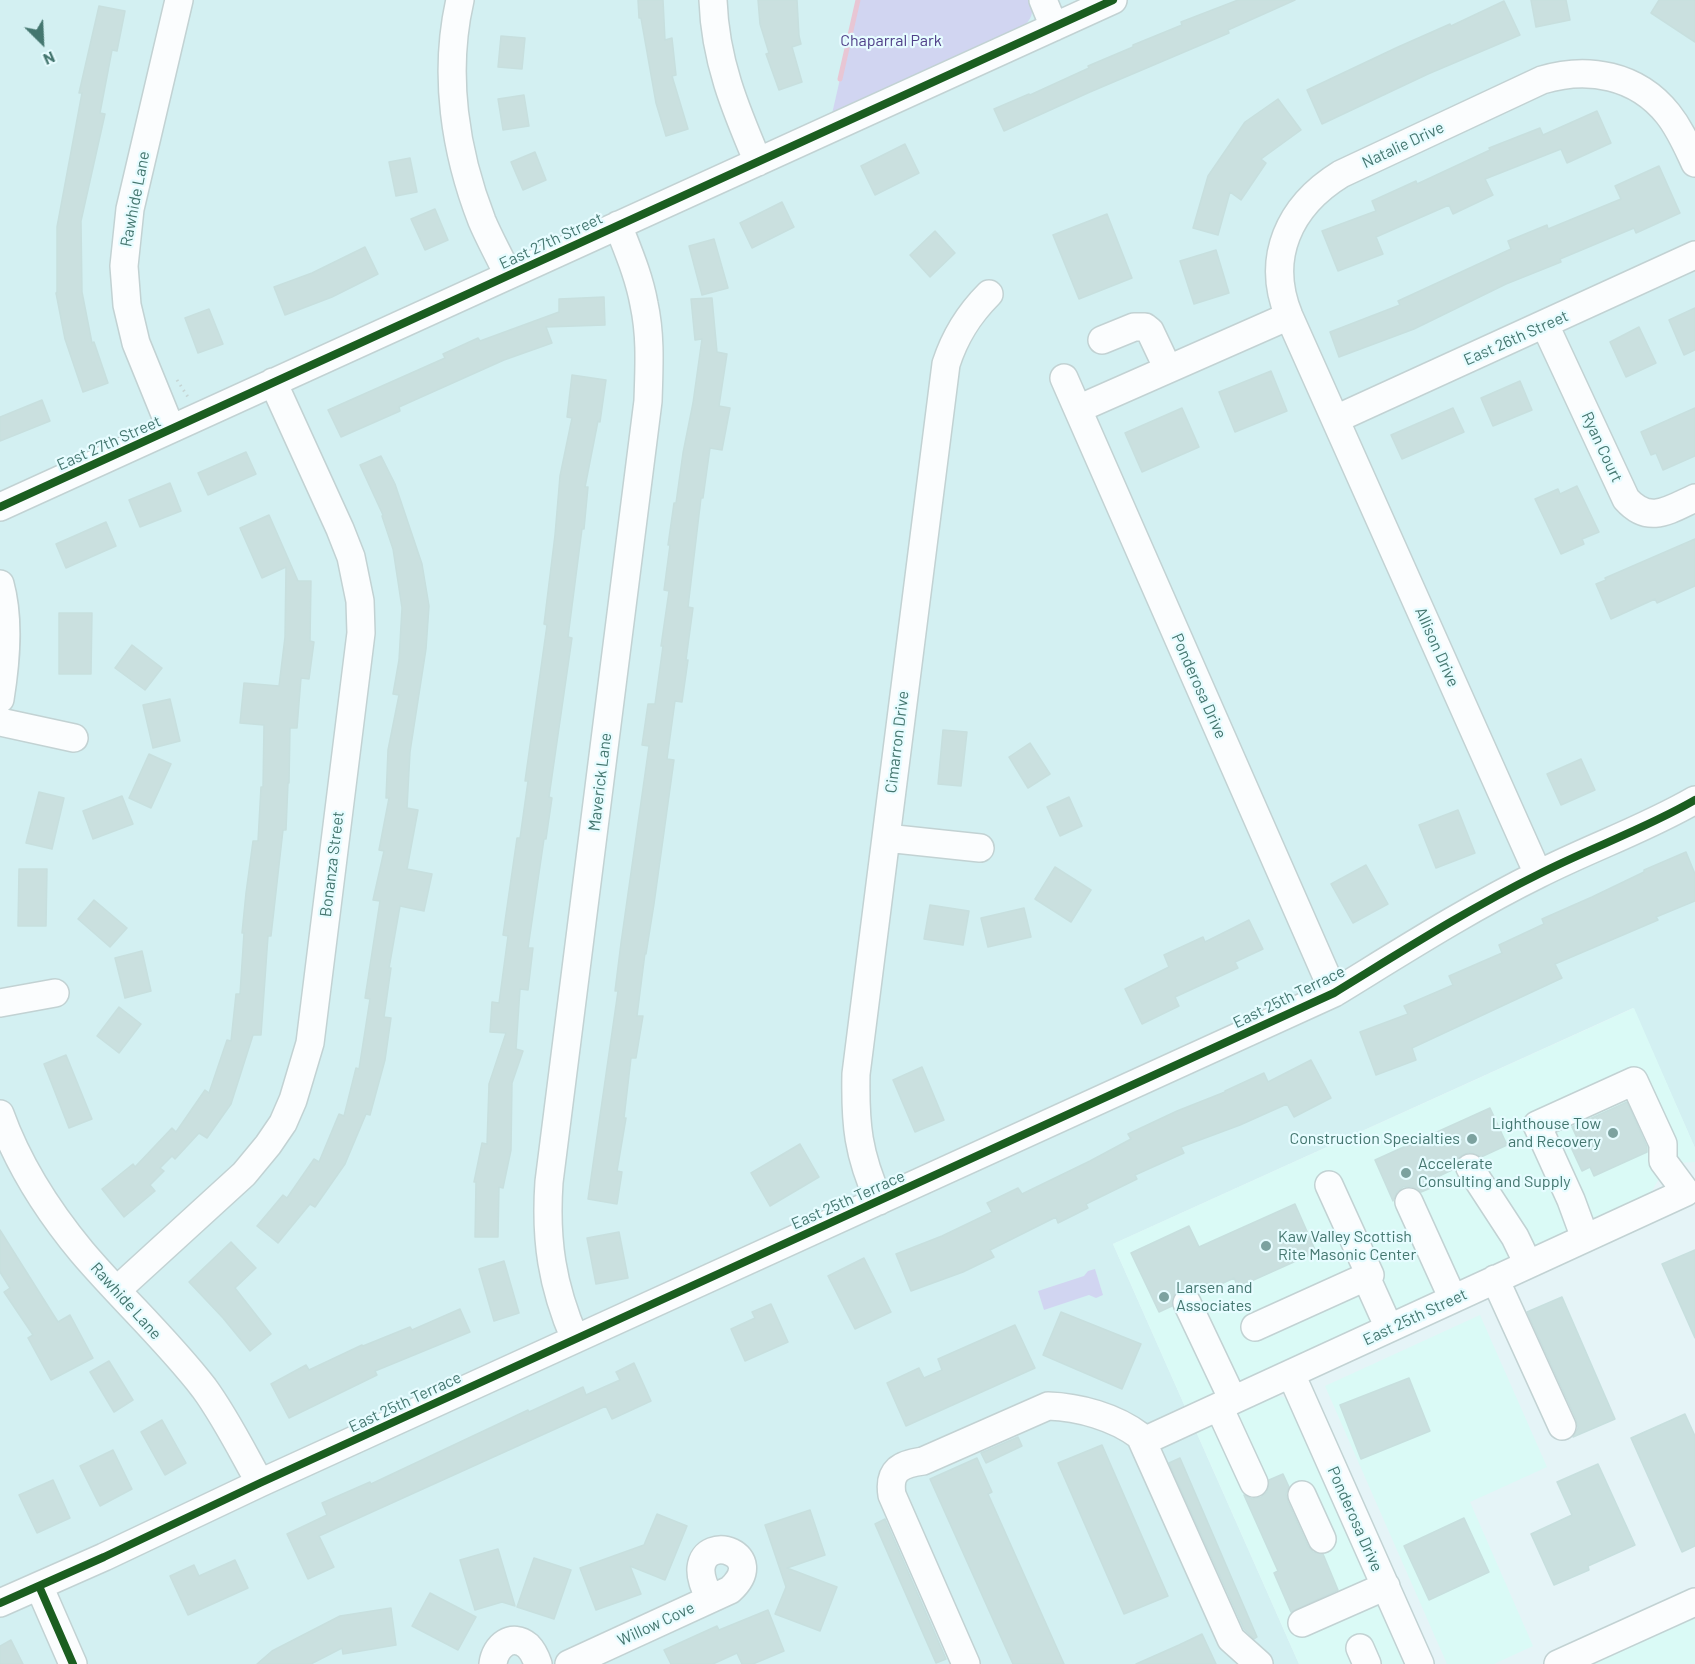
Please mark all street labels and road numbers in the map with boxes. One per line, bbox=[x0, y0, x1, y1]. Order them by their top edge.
street label: Natalie Drive bbox=[1359, 118, 1447, 172]
street label: Rawhide Lane bbox=[116, 150, 154, 248]
street label: East 27th Street bbox=[496, 209, 606, 273]
street label: East 26th Street bbox=[1461, 306, 1571, 370]
street label: Ryan Court bbox=[1577, 409, 1627, 485]
street label: East 27th Street bbox=[54, 411, 164, 475]
street label: Allison Drive bbox=[1411, 604, 1463, 690]
street label: Ponderosa Drive bbox=[1167, 631, 1231, 741]
street label: Cimarron Drive bbox=[881, 690, 913, 794]
street label: Maverick Lane bbox=[584, 732, 616, 832]
street label: Bonanza Street bbox=[316, 810, 348, 918]
street label: East 25th Terrace bbox=[1230, 962, 1348, 1032]
street label: East 25th Terrace bbox=[788, 1166, 908, 1234]
street label: Rawhide Lane bbox=[86, 1259, 166, 1343]
street label: East 25th Street bbox=[1360, 1284, 1470, 1350]
street label: East 25th Terrace bbox=[346, 1367, 464, 1437]
street label: Ponderosa Drive bbox=[1323, 1464, 1387, 1574]
street label: Willow Cove bbox=[615, 1598, 697, 1650]

